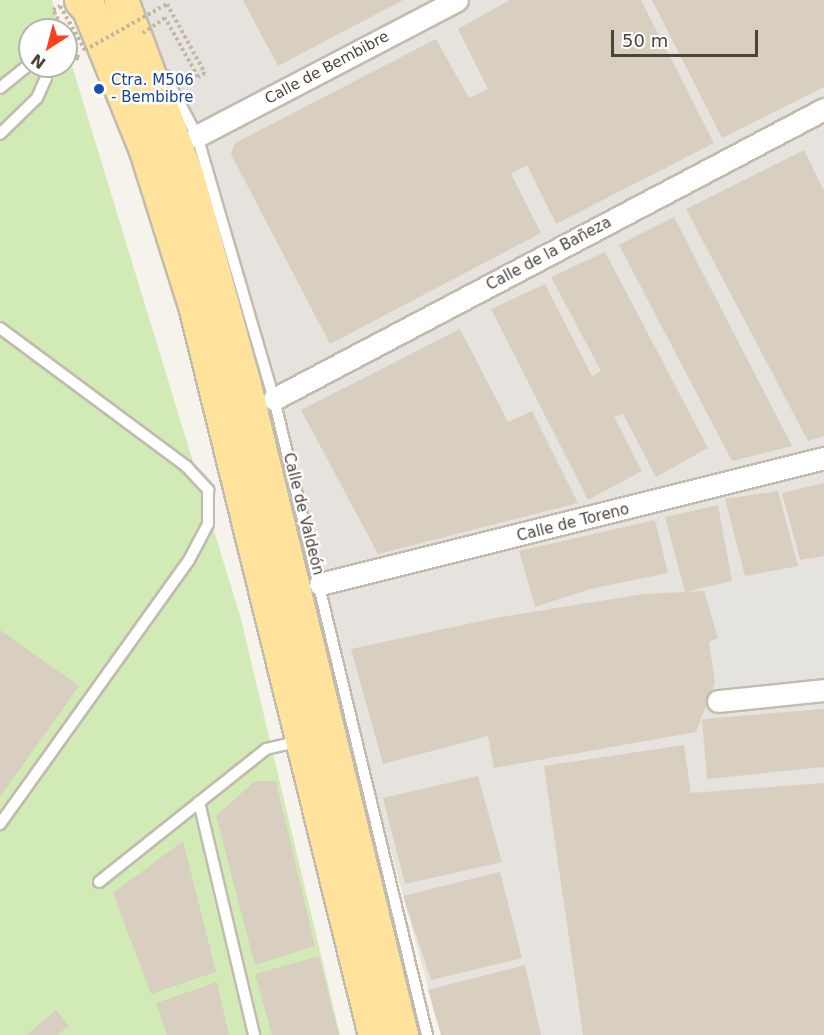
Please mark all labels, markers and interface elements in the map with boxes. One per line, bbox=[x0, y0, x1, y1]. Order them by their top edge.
north arrow bbox=[18, 18, 78, 78]
scale bar bbox=[614, 18, 761, 56]
street label: Calle de Bembibre bbox=[262, 28, 392, 108]
text: 50 m bbox=[622, 30, 668, 51]
text: N bbox=[27, 50, 49, 73]
place label: Ctra. M506 - Bembibre bbox=[111, 71, 194, 106]
marker: Ctra. M506 - Bembibre bbox=[92, 82, 106, 96]
street label: Calle de la Bañeza bbox=[483, 213, 615, 295]
street label: Calle de Valdeón bbox=[279, 451, 327, 577]
street label: Calle de Toreno bbox=[515, 500, 631, 546]

